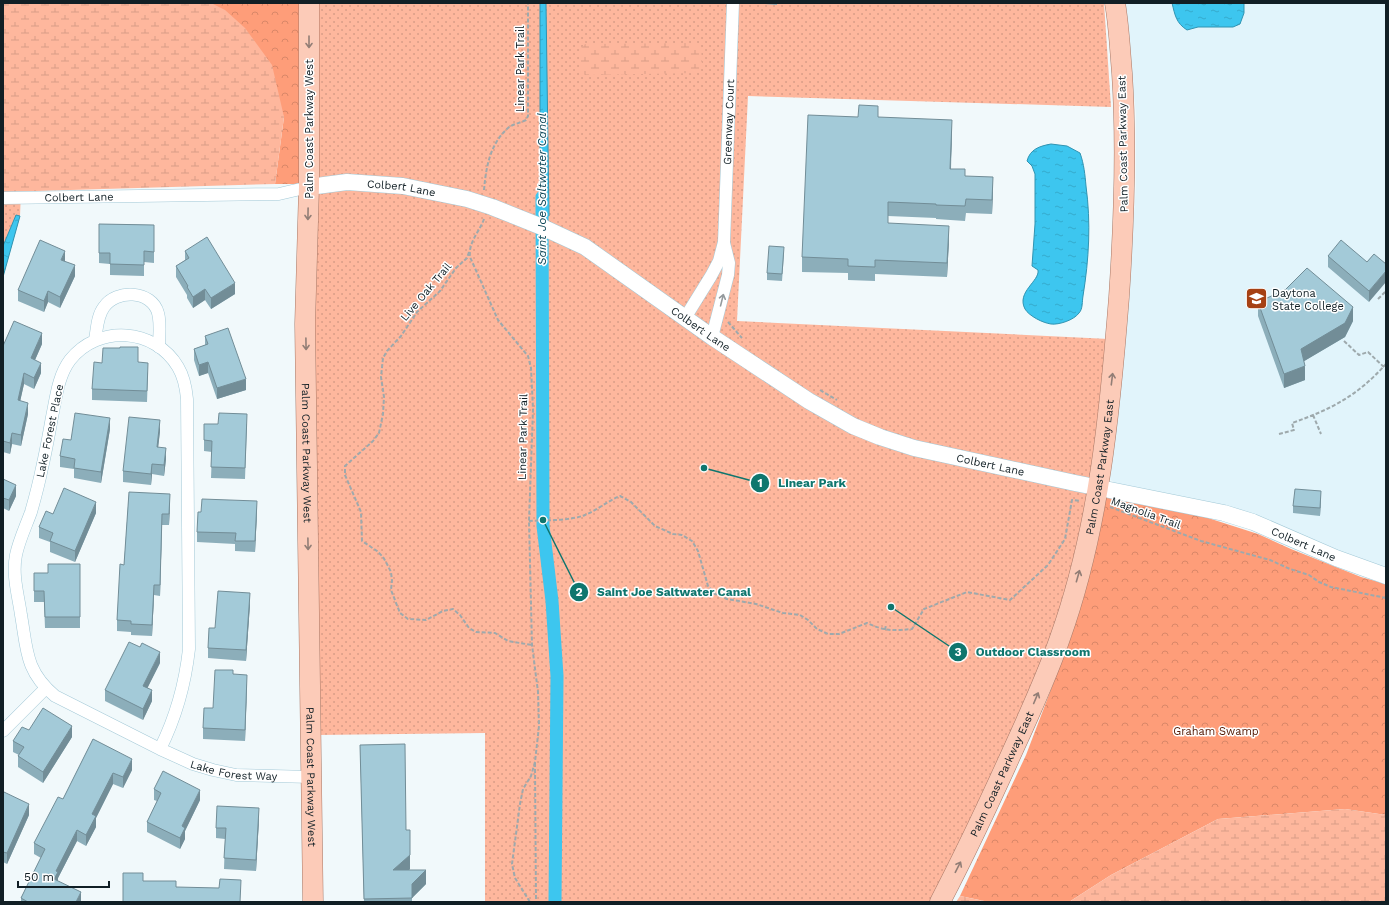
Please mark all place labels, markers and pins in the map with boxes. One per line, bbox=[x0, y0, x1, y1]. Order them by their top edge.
school or university icon: Daytona State College bbox=[1243, 286, 1269, 312]
place label: Daytona State College bbox=[1272, 287, 1344, 313]
callout: Linear Park bbox=[750, 471, 854, 495]
callout: Saint Joe Saltwater Canal bbox=[569, 580, 760, 604]
callout: Outdoor Classroom bbox=[948, 640, 1099, 664]

